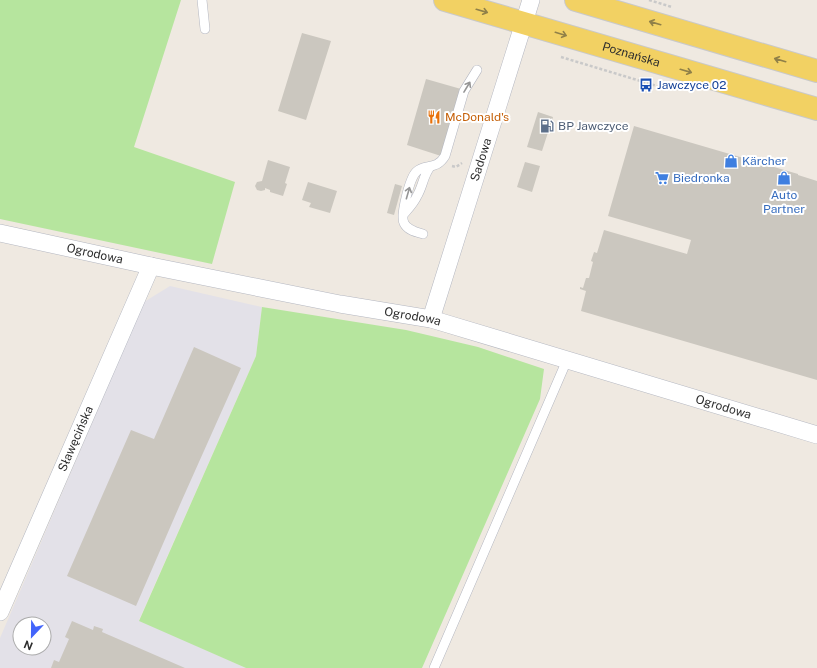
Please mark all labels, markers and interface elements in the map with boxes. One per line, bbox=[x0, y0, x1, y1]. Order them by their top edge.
one-way arrow bbox=[476, 8, 489, 15]
one-way arrow bbox=[649, 19, 662, 26]
one-way arrow bbox=[554, 31, 567, 38]
street label: Poznańska bbox=[601, 39, 662, 70]
one-way arrow bbox=[773, 56, 786, 63]
one-way arrow bbox=[679, 68, 692, 75]
bus stop icon: Jawczyce 02 bbox=[638, 77, 654, 93]
place label: Jawczyce 02 bbox=[657, 78, 726, 92]
one-way arrow bbox=[463, 81, 471, 93]
restaurant icon: McDonald's bbox=[426, 109, 442, 125]
place label: McDonald's bbox=[445, 110, 509, 124]
fuel station icon: BP Jawczyce bbox=[539, 118, 555, 134]
place label: BP Jawczyce bbox=[558, 119, 629, 133]
street label: Sadowa bbox=[468, 136, 494, 183]
shop icon: Kärcher bbox=[723, 153, 739, 169]
place label: Kärcher bbox=[742, 154, 786, 168]
supermarket icon: Biedronka bbox=[654, 170, 670, 186]
shop icon: Auto Partner bbox=[776, 170, 792, 186]
place label: Biedronka bbox=[673, 171, 730, 185]
one-way arrow bbox=[405, 187, 412, 200]
place label: Auto Partner bbox=[763, 188, 805, 216]
street label: Ogrodowa bbox=[65, 241, 124, 267]
street label: Ogrodowa bbox=[383, 304, 443, 329]
street label: Ogrodowa bbox=[694, 392, 753, 422]
street label: Sławęcińska bbox=[55, 404, 96, 474]
north arrow bbox=[12, 616, 52, 656]
text: N bbox=[22, 638, 34, 652]

